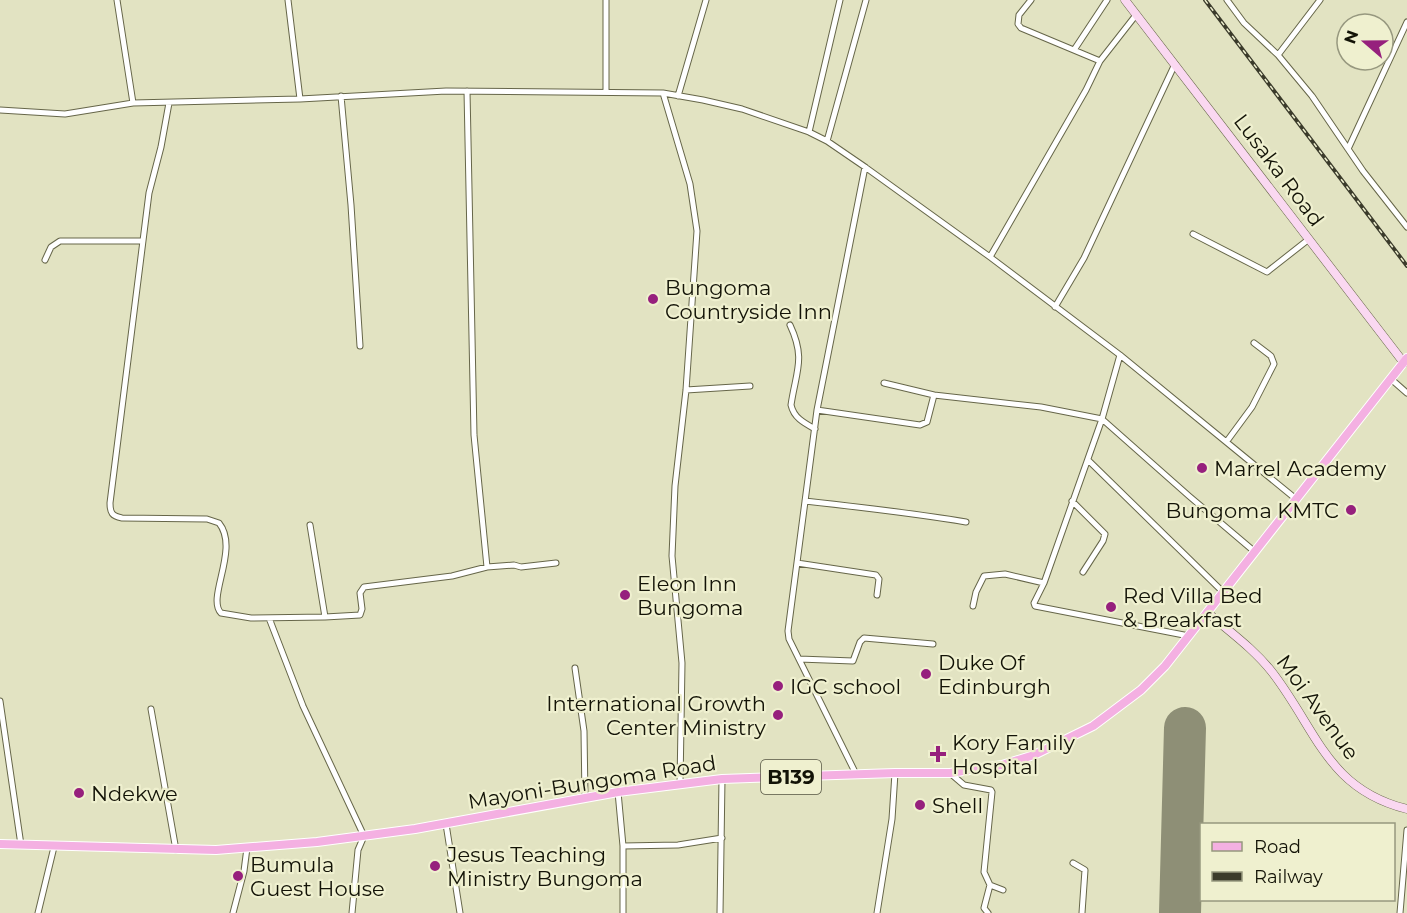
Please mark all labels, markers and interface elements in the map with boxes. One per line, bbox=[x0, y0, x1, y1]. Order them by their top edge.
north arrow bbox=[1335, 12, 1395, 72]
text: N bbox=[1340, 28, 1363, 46]
street label: Lusaka Road bbox=[1229, 109, 1329, 231]
place label: Bungoma Countryside Inn bbox=[665, 275, 832, 324]
marker: Bungoma Countryside Inn bbox=[646, 292, 660, 306]
place label: Marrel Academy bbox=[1214, 456, 1387, 481]
marker: Marrel Academy bbox=[1195, 461, 1209, 475]
place label: Bungoma KMTC bbox=[1165, 498, 1339, 523]
marker: Bungoma KMTC bbox=[1344, 503, 1358, 517]
place label: Eleon Inn Bungoma bbox=[637, 571, 743, 620]
place label: Red Villa Bed & Breakfast bbox=[1123, 583, 1263, 632]
marker: Eleon Inn Bungoma bbox=[618, 588, 632, 602]
marker: Red Villa Bed & Breakfast bbox=[1104, 600, 1118, 614]
place label: Duke Of Edinburgh bbox=[938, 650, 1051, 699]
street label: Moi Avenue bbox=[1272, 650, 1364, 764]
marker: Duke Of Edinburgh bbox=[919, 667, 933, 681]
place label: IGC school bbox=[790, 674, 901, 699]
marker: IGC school bbox=[771, 679, 785, 693]
place label: International Growth Center Ministry bbox=[546, 691, 767, 740]
marker: International Growth Center Ministry bbox=[771, 708, 785, 722]
place label: Kory Family Hospital bbox=[952, 730, 1075, 779]
marker: Kory Family Hospital bbox=[929, 745, 947, 763]
street label: Mayoni-Bungoma Road bbox=[466, 750, 718, 814]
road number: B139 bbox=[761, 760, 821, 794]
place label: Ndekwe bbox=[91, 781, 178, 806]
marker: Ndekwe bbox=[72, 786, 86, 800]
place label: Shell bbox=[932, 793, 983, 818]
marker: Shell bbox=[913, 798, 927, 812]
legend bbox=[1200, 823, 1395, 901]
text: Road bbox=[1254, 836, 1301, 858]
place label: Jesus Teaching Ministry Bungoma bbox=[446, 842, 643, 891]
place label: Bumula Guest House bbox=[250, 852, 385, 901]
marker: Jesus Teaching Ministry Bungoma bbox=[428, 859, 442, 873]
text: Railway bbox=[1254, 866, 1323, 888]
marker: Bumula Guest House bbox=[231, 869, 245, 883]

